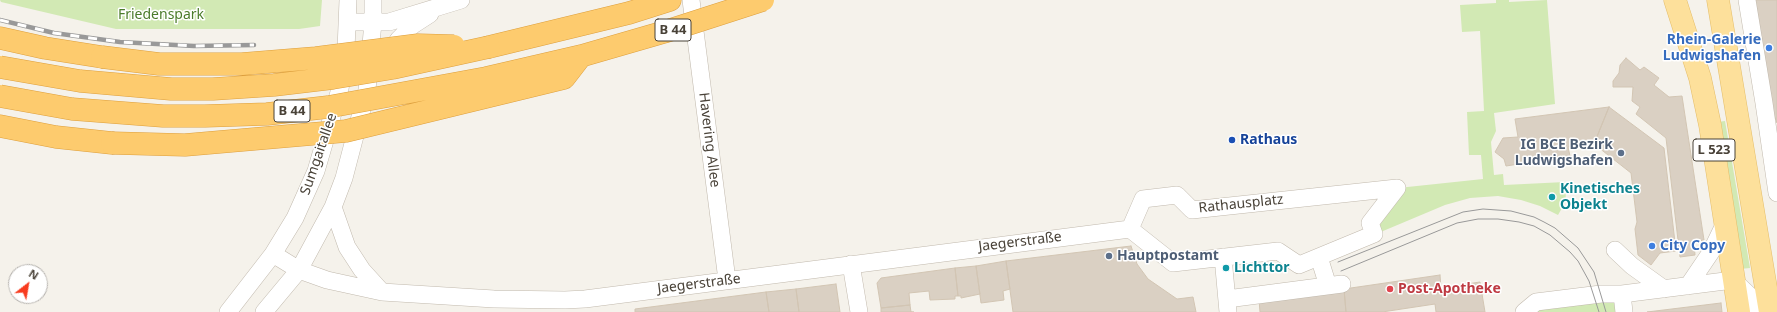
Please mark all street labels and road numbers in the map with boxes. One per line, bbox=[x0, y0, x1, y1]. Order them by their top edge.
road number: B 44 bbox=[655, 19, 691, 41]
street label: Havering Allee bbox=[695, 92, 723, 188]
road number: B 44 bbox=[274, 100, 310, 122]
street label: Sumgaitallee bbox=[297, 111, 341, 197]
road number: L 523 bbox=[1693, 139, 1735, 161]
street label: Rathausplatz bbox=[1198, 191, 1284, 217]
street label: Jaegerstraße bbox=[977, 229, 1063, 255]
street label: Jaegerstraße bbox=[656, 271, 742, 297]

